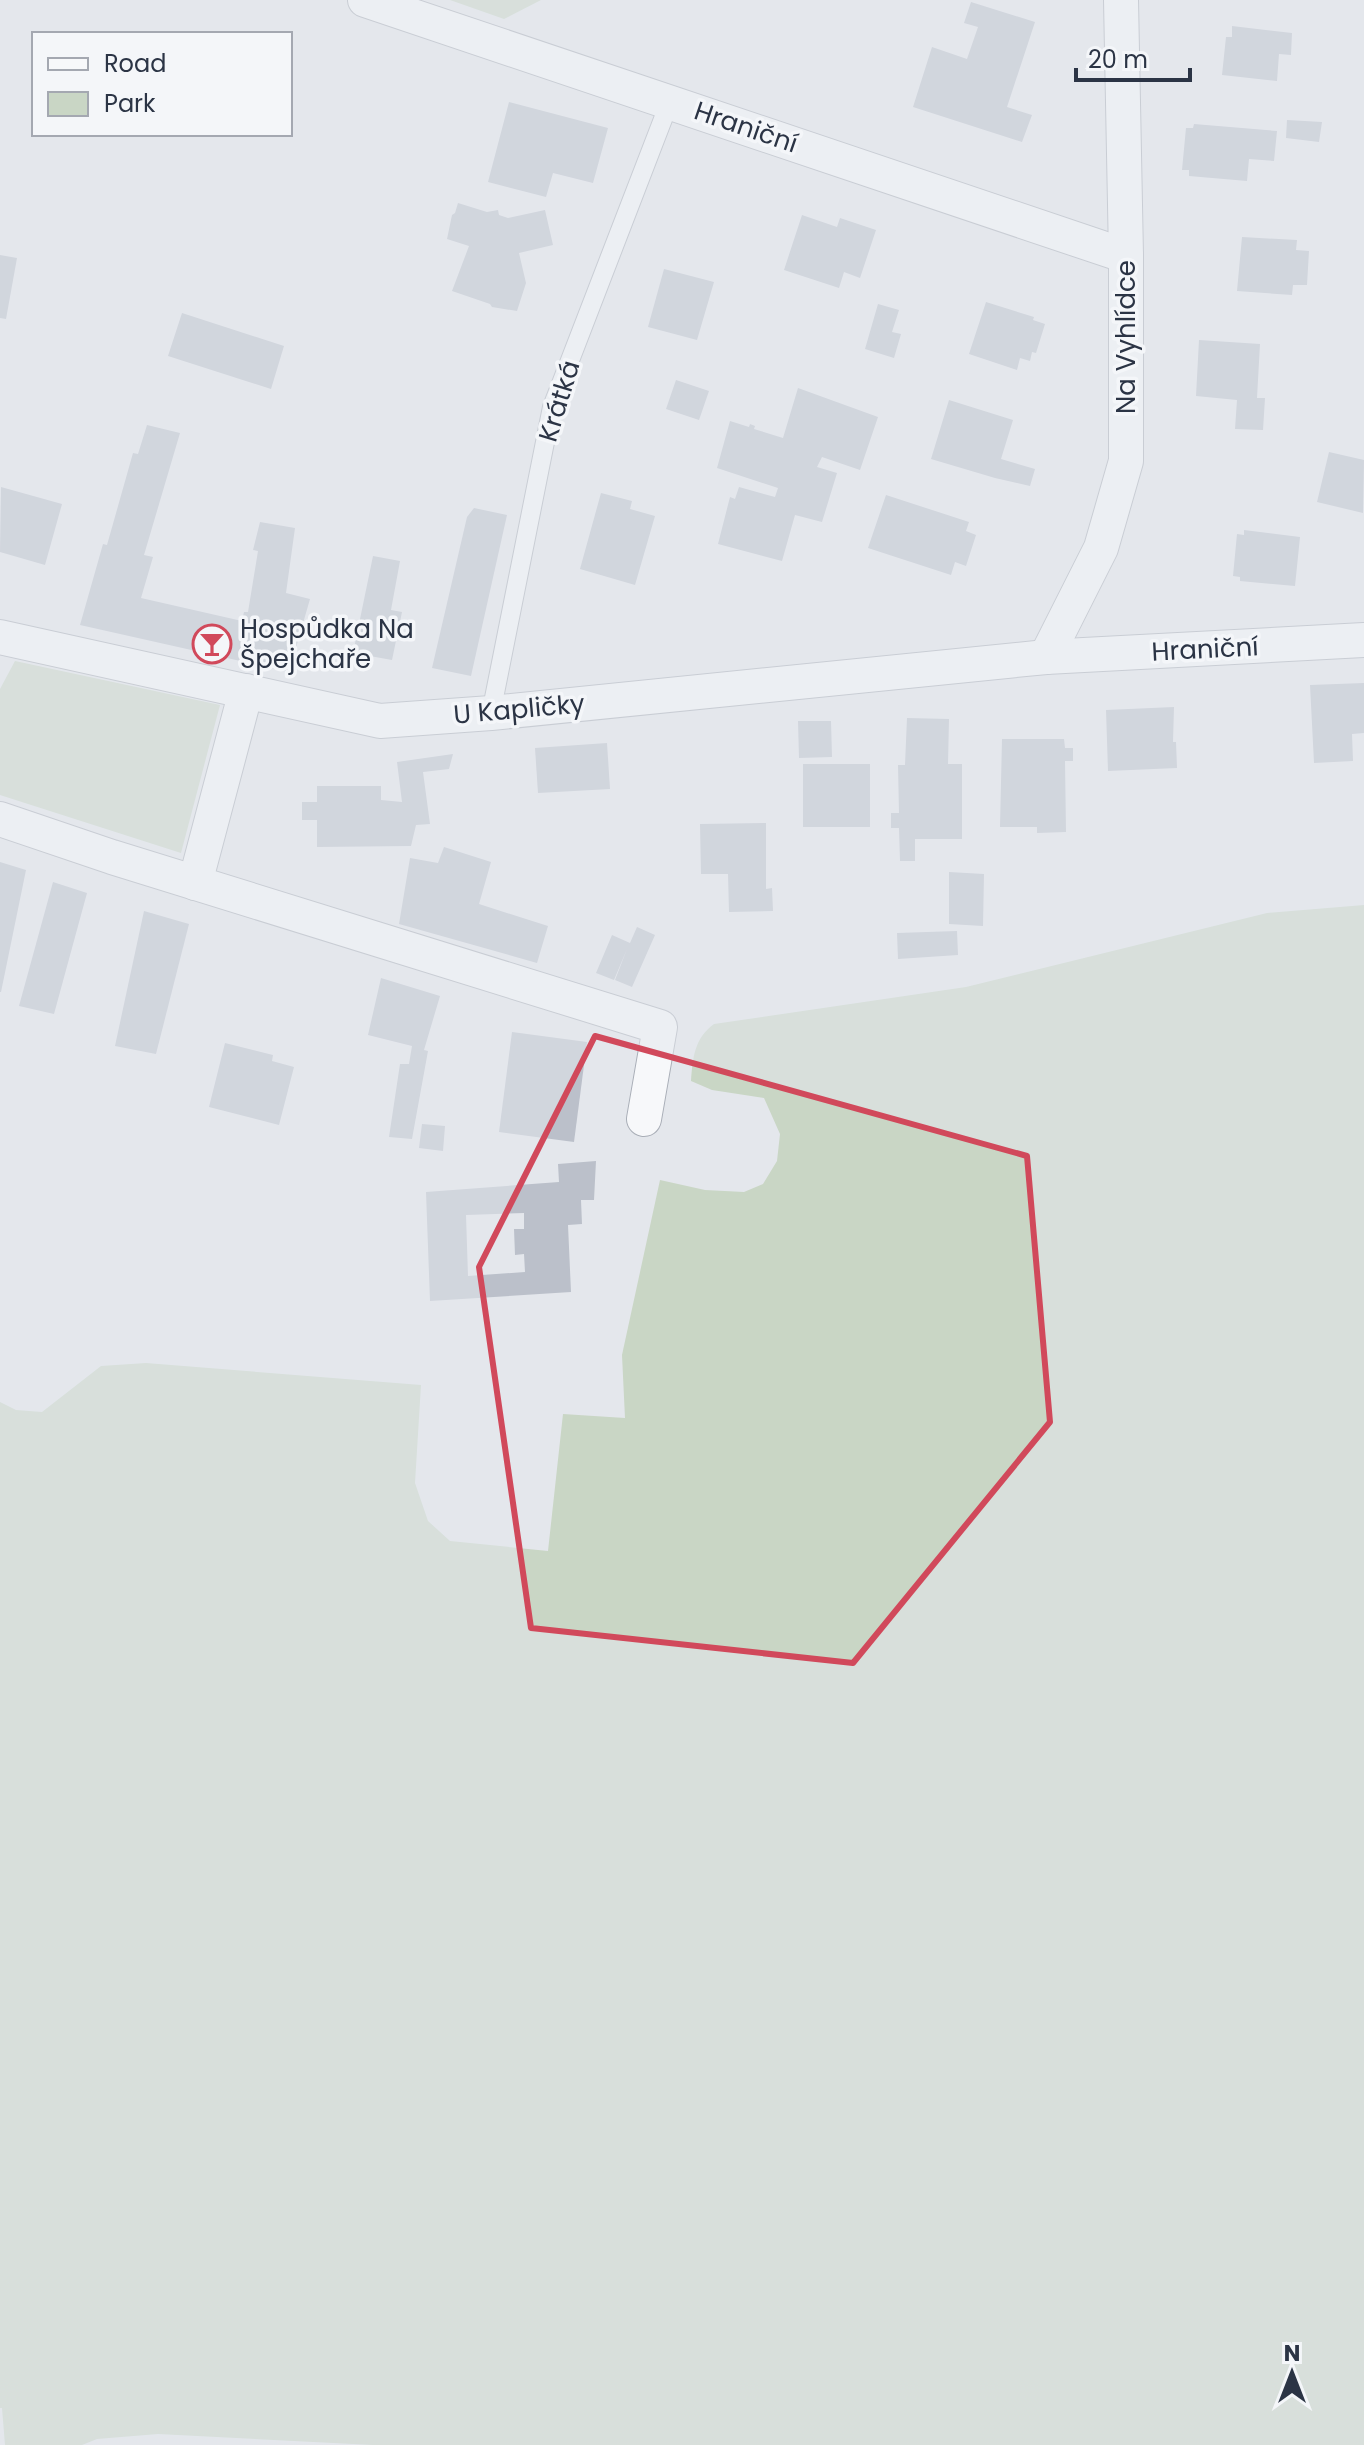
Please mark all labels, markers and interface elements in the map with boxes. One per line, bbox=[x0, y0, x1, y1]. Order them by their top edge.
legend bbox=[32, 32, 292, 136]
scale bar bbox=[1076, 32, 1190, 82]
text: 20 m bbox=[1088, 43, 1148, 76]
text: Road bbox=[104, 47, 166, 80]
text: Park bbox=[104, 87, 156, 120]
street label: Hraniční bbox=[689, 93, 803, 161]
street label: Na Vyhlídce bbox=[1108, 260, 1144, 414]
street label: Krátká bbox=[530, 356, 588, 446]
place label: Hospůdka Na Špejchaře bbox=[240, 611, 414, 677]
bar icon: Hospůdka Na Špejchaře bbox=[191, 623, 233, 665]
street label: Hraniční bbox=[1151, 628, 1259, 670]
street label: U Kapličky bbox=[452, 685, 587, 733]
north arrow bbox=[1252, 2333, 1332, 2413]
text: N bbox=[1284, 2338, 1300, 2369]

